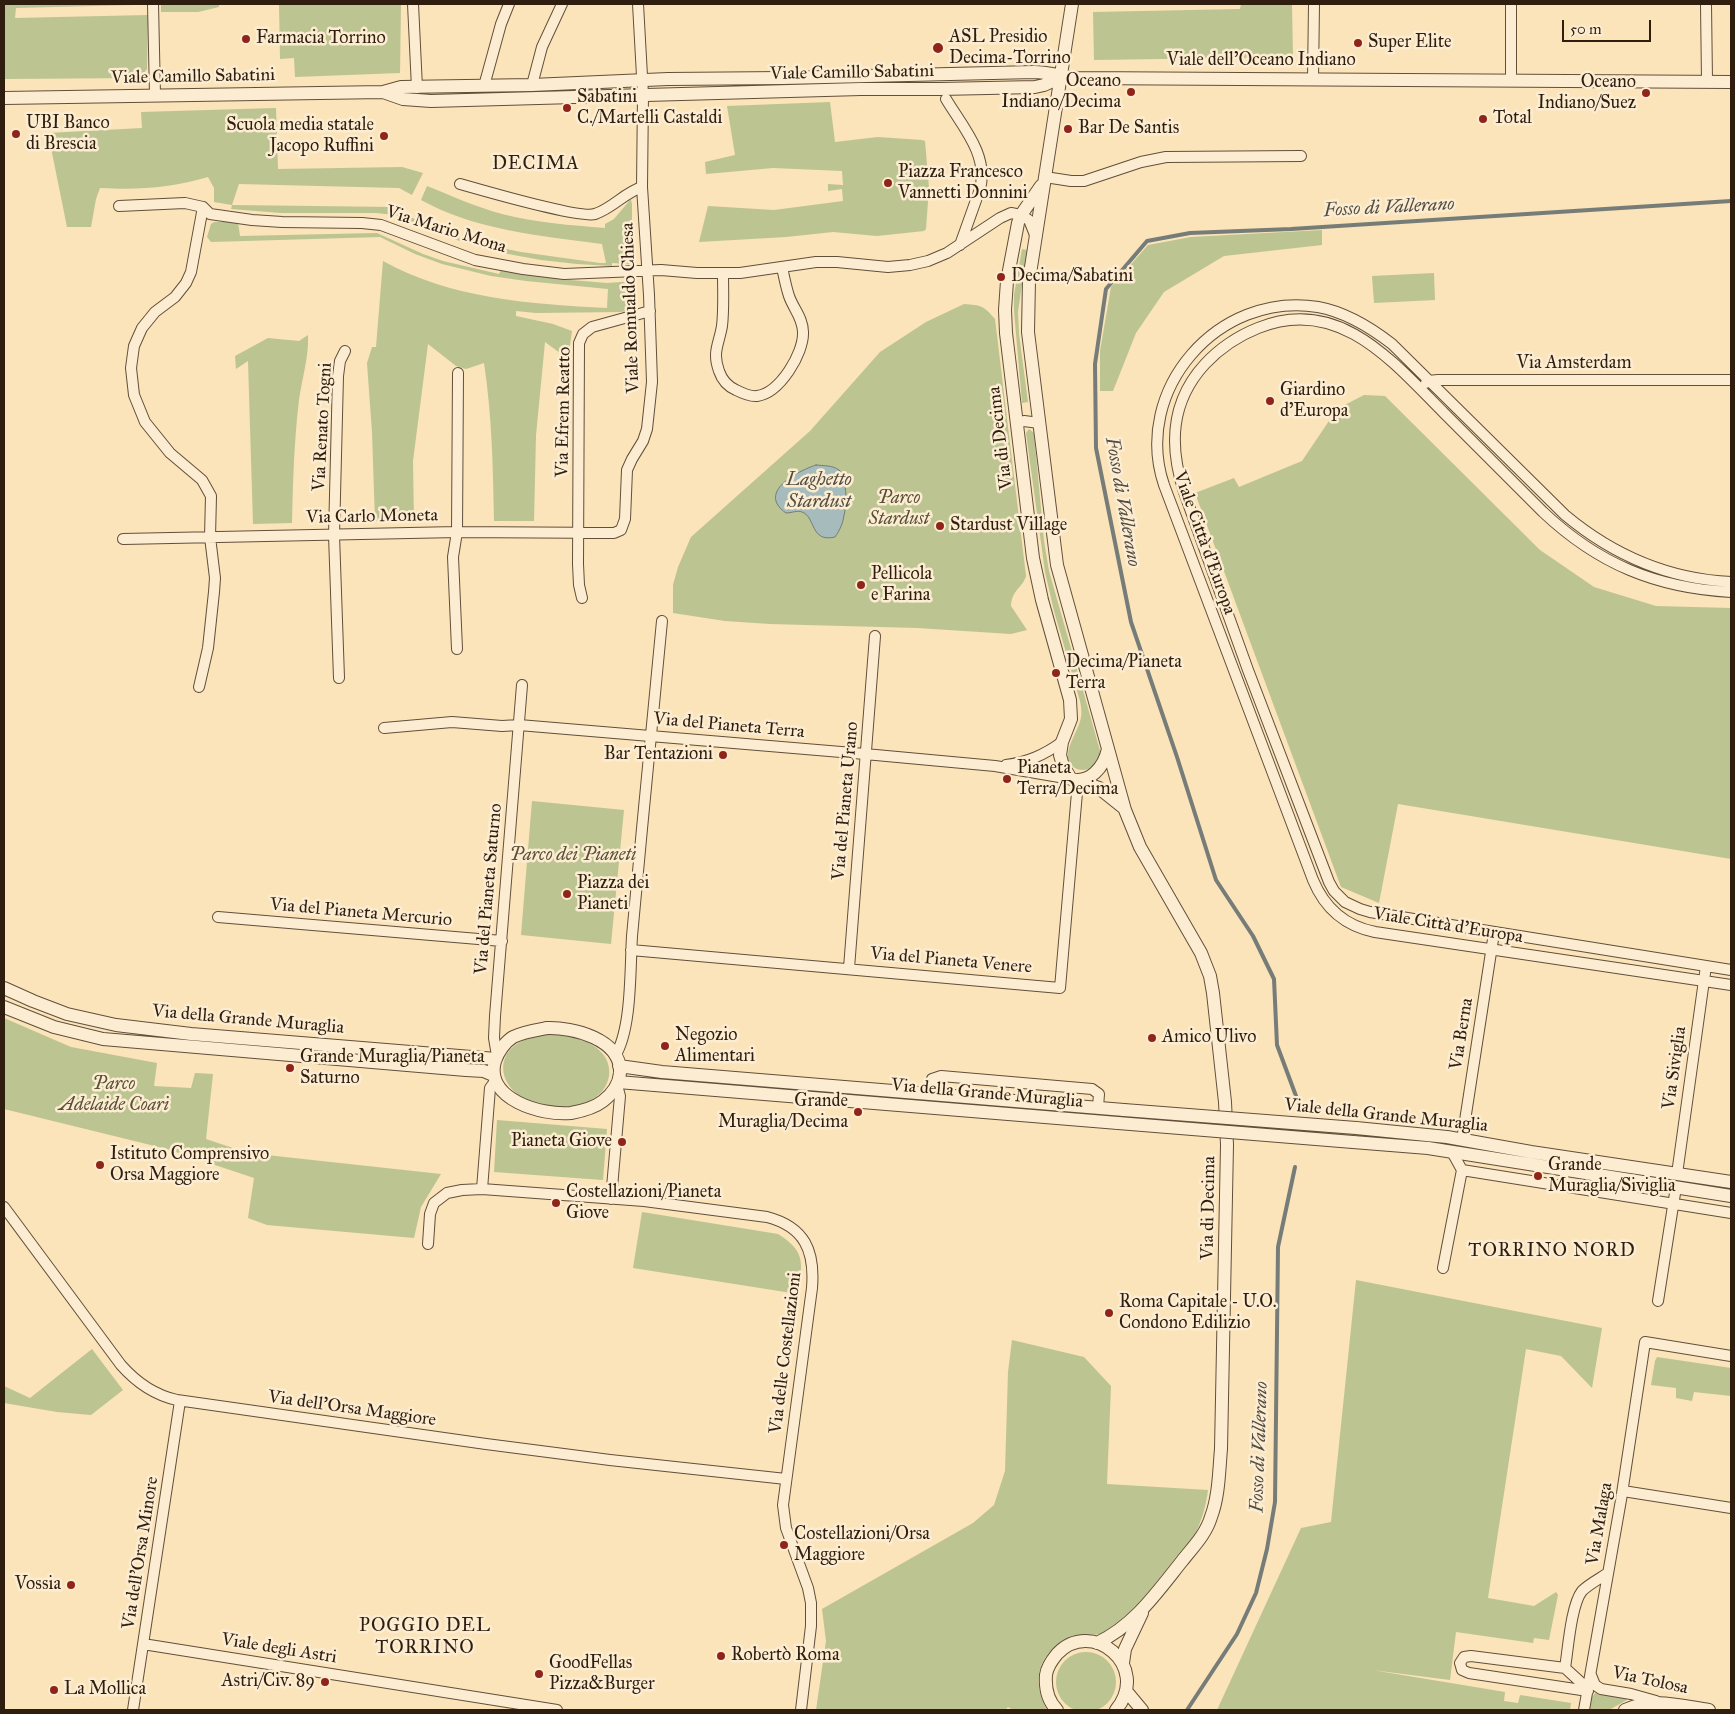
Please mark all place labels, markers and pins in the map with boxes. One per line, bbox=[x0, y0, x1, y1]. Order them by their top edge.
place label: ASL Presidio Decima-Torrino bbox=[949, 27, 1071, 70]
place label: Farmacia Torrino bbox=[256, 28, 386, 50]
place label: Super Elite bbox=[1368, 32, 1452, 54]
marker: Farmacia Torrino bbox=[240, 33, 252, 45]
marker: Super Elite bbox=[1352, 37, 1364, 49]
marker: ASL Presidio Decima-Torrino bbox=[931, 41, 945, 55]
place label: Oceano Indiano/Decima bbox=[1001, 71, 1121, 114]
place label: Oceano Indiano/Suez bbox=[1537, 72, 1636, 115]
marker: Oceano Indiano/Decima bbox=[1125, 86, 1137, 98]
place label: Sabatini C./Martelli Castaldi bbox=[577, 87, 722, 130]
marker: Oceano Indiano/Suez bbox=[1640, 87, 1652, 99]
marker: Sabatini C./Martelli Castaldi bbox=[561, 102, 573, 114]
place label: Total bbox=[1493, 108, 1532, 130]
place label: UBI Banco di Brescia bbox=[26, 113, 110, 156]
marker: Total bbox=[1477, 113, 1489, 125]
place label: Scuola media statale Jacopo Ruffini bbox=[226, 115, 374, 158]
place label: Bar De Santis bbox=[1078, 118, 1179, 140]
marker: Bar De Santis bbox=[1062, 123, 1074, 135]
marker: UBI Banco di Brescia bbox=[10, 128, 22, 140]
marker: Scuola media statale Jacopo Ruffini bbox=[378, 130, 390, 142]
place label: Piazza Francesco Vannetti Donnini bbox=[898, 162, 1028, 204]
marker: Piazza Francesco Vannetti Donnini bbox=[882, 177, 894, 189]
place label: Decima/Sabatini bbox=[1011, 266, 1133, 288]
marker: Decima/Sabatini bbox=[995, 271, 1007, 283]
place label: Giardino d'Europa bbox=[1280, 380, 1348, 422]
marker: Giardino d'Europa bbox=[1264, 395, 1276, 407]
place label: Stardust Village bbox=[950, 515, 1067, 537]
marker: Stardust Village bbox=[934, 520, 946, 532]
place label: Pellicola e Farina bbox=[871, 564, 932, 606]
marker: Pellicola e Farina bbox=[855, 579, 867, 591]
place label: Decima/Pianeta Terra bbox=[1066, 652, 1182, 694]
marker: Decima/Pianeta Terra bbox=[1050, 667, 1062, 679]
place label: Bar Tentazioni bbox=[604, 744, 713, 766]
marker: Bar Tentazioni bbox=[717, 749, 729, 761]
place label: Pianeta Terra/Decima bbox=[1017, 758, 1118, 801]
marker: Pianeta Terra/Decima bbox=[1001, 773, 1013, 785]
place label: Piazza dei Pianeti bbox=[577, 873, 649, 916]
marker: Piazza dei Pianeti bbox=[561, 888, 573, 900]
place label: Negozio Alimentari bbox=[675, 1025, 755, 1068]
place label: Amico Ulivo bbox=[1162, 1027, 1256, 1049]
marker: Amico Ulivo bbox=[1146, 1032, 1158, 1044]
marker: Negozio Alimentari bbox=[659, 1040, 671, 1052]
place label: Grande Muraglia/Pianeta Saturno bbox=[300, 1047, 485, 1090]
marker: Grande Muraglia/Pianeta Saturno bbox=[284, 1062, 296, 1074]
place label: Grande Muraglia/Decima bbox=[718, 1091, 848, 1134]
marker: Grande Muraglia/Decima bbox=[852, 1106, 864, 1118]
place label: Pianeta Giove bbox=[511, 1131, 612, 1153]
marker: Pianeta Giove bbox=[616, 1136, 628, 1148]
place label: Istituto Comprensivo Orsa Maggiore bbox=[110, 1144, 269, 1186]
place label: Grande Muraglia/Siviglia bbox=[1548, 1155, 1676, 1198]
marker: Istituto Comprensivo Orsa Maggiore bbox=[94, 1159, 106, 1171]
marker: Grande Muraglia/Siviglia bbox=[1532, 1170, 1544, 1182]
place label: Costellazioni/Pianeta Giove bbox=[566, 1182, 721, 1224]
marker: Costellazioni/Pianeta Giove bbox=[550, 1197, 562, 1209]
place label: Roma Capitale - U.O. Condono Edilizio bbox=[1119, 1292, 1276, 1335]
marker: Roma Capitale - U.O. Condono Edilizio bbox=[1103, 1307, 1115, 1319]
place label: Costellazioni/Orsa Maggiore bbox=[794, 1524, 930, 1566]
marker: Costellazioni/Orsa Maggiore bbox=[778, 1539, 790, 1551]
place label: Vossia bbox=[15, 1574, 61, 1596]
marker: Vossia bbox=[65, 1579, 77, 1591]
place label: Robertò Roma bbox=[731, 1645, 840, 1667]
marker: Robertò Roma bbox=[715, 1650, 727, 1662]
place label: GoodFellas Pizza&Burger bbox=[549, 1653, 655, 1696]
marker: GoodFellas Pizza&Burger bbox=[533, 1668, 545, 1680]
place label: Astri/Civ. 89 bbox=[221, 1671, 315, 1693]
marker: Astri/Civ. 89 bbox=[319, 1676, 331, 1688]
place label: La Mollica bbox=[64, 1679, 146, 1701]
marker: La Mollica bbox=[48, 1684, 60, 1696]

